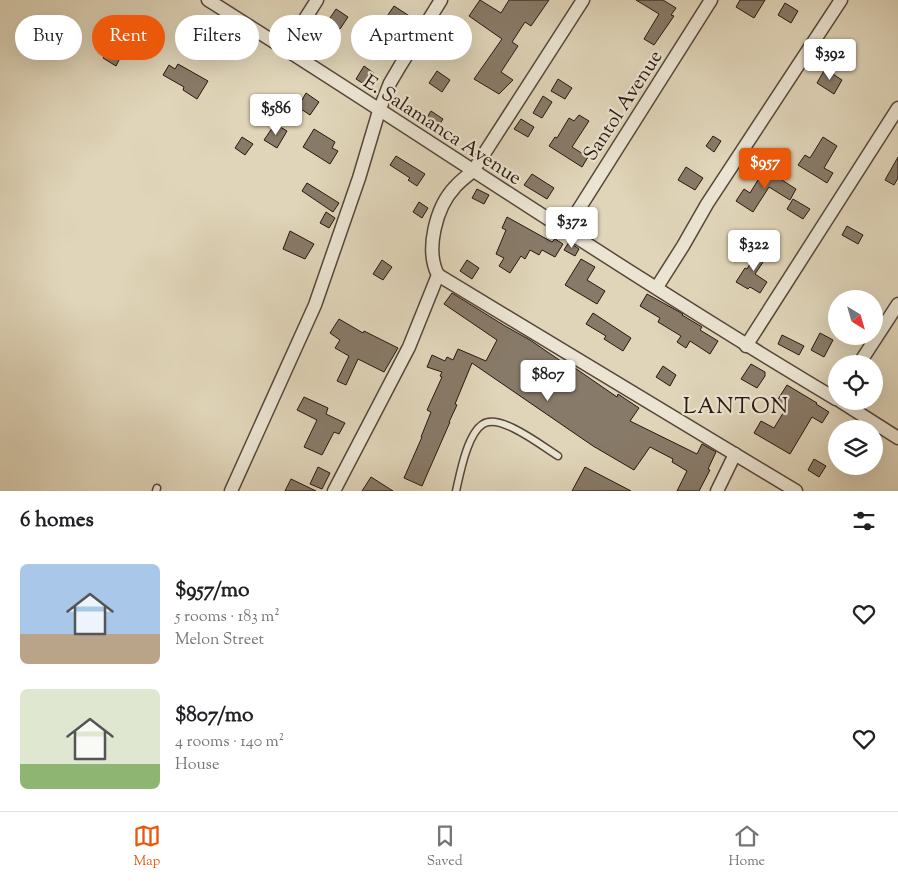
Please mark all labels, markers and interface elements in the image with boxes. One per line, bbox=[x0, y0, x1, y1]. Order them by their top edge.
chip: Buy bbox=[15, 15, 82, 60]
chip: Rent bbox=[92, 15, 165, 60]
chip: Filters bbox=[175, 15, 259, 60]
chip: New bbox=[269, 15, 341, 60]
chip: Apartment bbox=[351, 15, 472, 60]
pin: $392 bbox=[800, 38, 860, 81]
text: $392 bbox=[815, 43, 845, 66]
street label: Santol Avenue bbox=[577, 45, 671, 168]
street label: E. Salamanca Avenue bbox=[357, 69, 527, 193]
pin: $586 bbox=[246, 94, 306, 136]
text: $586 bbox=[261, 98, 291, 121]
pin: $957 bbox=[735, 148, 795, 190]
text: $957 bbox=[750, 152, 780, 175]
pin: $372 bbox=[542, 206, 602, 249]
text: $372 bbox=[557, 211, 587, 234]
pin: $322 bbox=[724, 230, 784, 272]
text: $322 bbox=[739, 234, 769, 257]
north arrow bbox=[828, 290, 882, 345]
map controls bbox=[828, 290, 883, 475]
button: locate bbox=[828, 355, 883, 410]
pin: $807 bbox=[518, 360, 578, 402]
text: $807 bbox=[531, 364, 565, 387]
district label: LANTON bbox=[683, 392, 789, 424]
button: layers bbox=[828, 420, 883, 475]
text: 6 homes bbox=[20, 506, 94, 536]
icon: filters bbox=[850, 507, 878, 535]
text: $957/mo bbox=[175, 576, 249, 606]
icon: home bbox=[60, 584, 120, 644]
icon: heart bbox=[850, 600, 878, 628]
text: 5 rooms · 183 m² bbox=[175, 606, 280, 629]
text: Melon Street bbox=[175, 629, 264, 652]
text: $807/mo bbox=[175, 701, 253, 731]
icon: home bbox=[60, 709, 120, 769]
icon: heart bbox=[850, 725, 878, 753]
text: 4 rooms · 140 m² bbox=[175, 731, 284, 754]
text: House bbox=[175, 754, 219, 777]
tab: Map bbox=[133, 822, 161, 872]
tab: Saved bbox=[427, 822, 463, 872]
tab: Home bbox=[728, 822, 765, 872]

